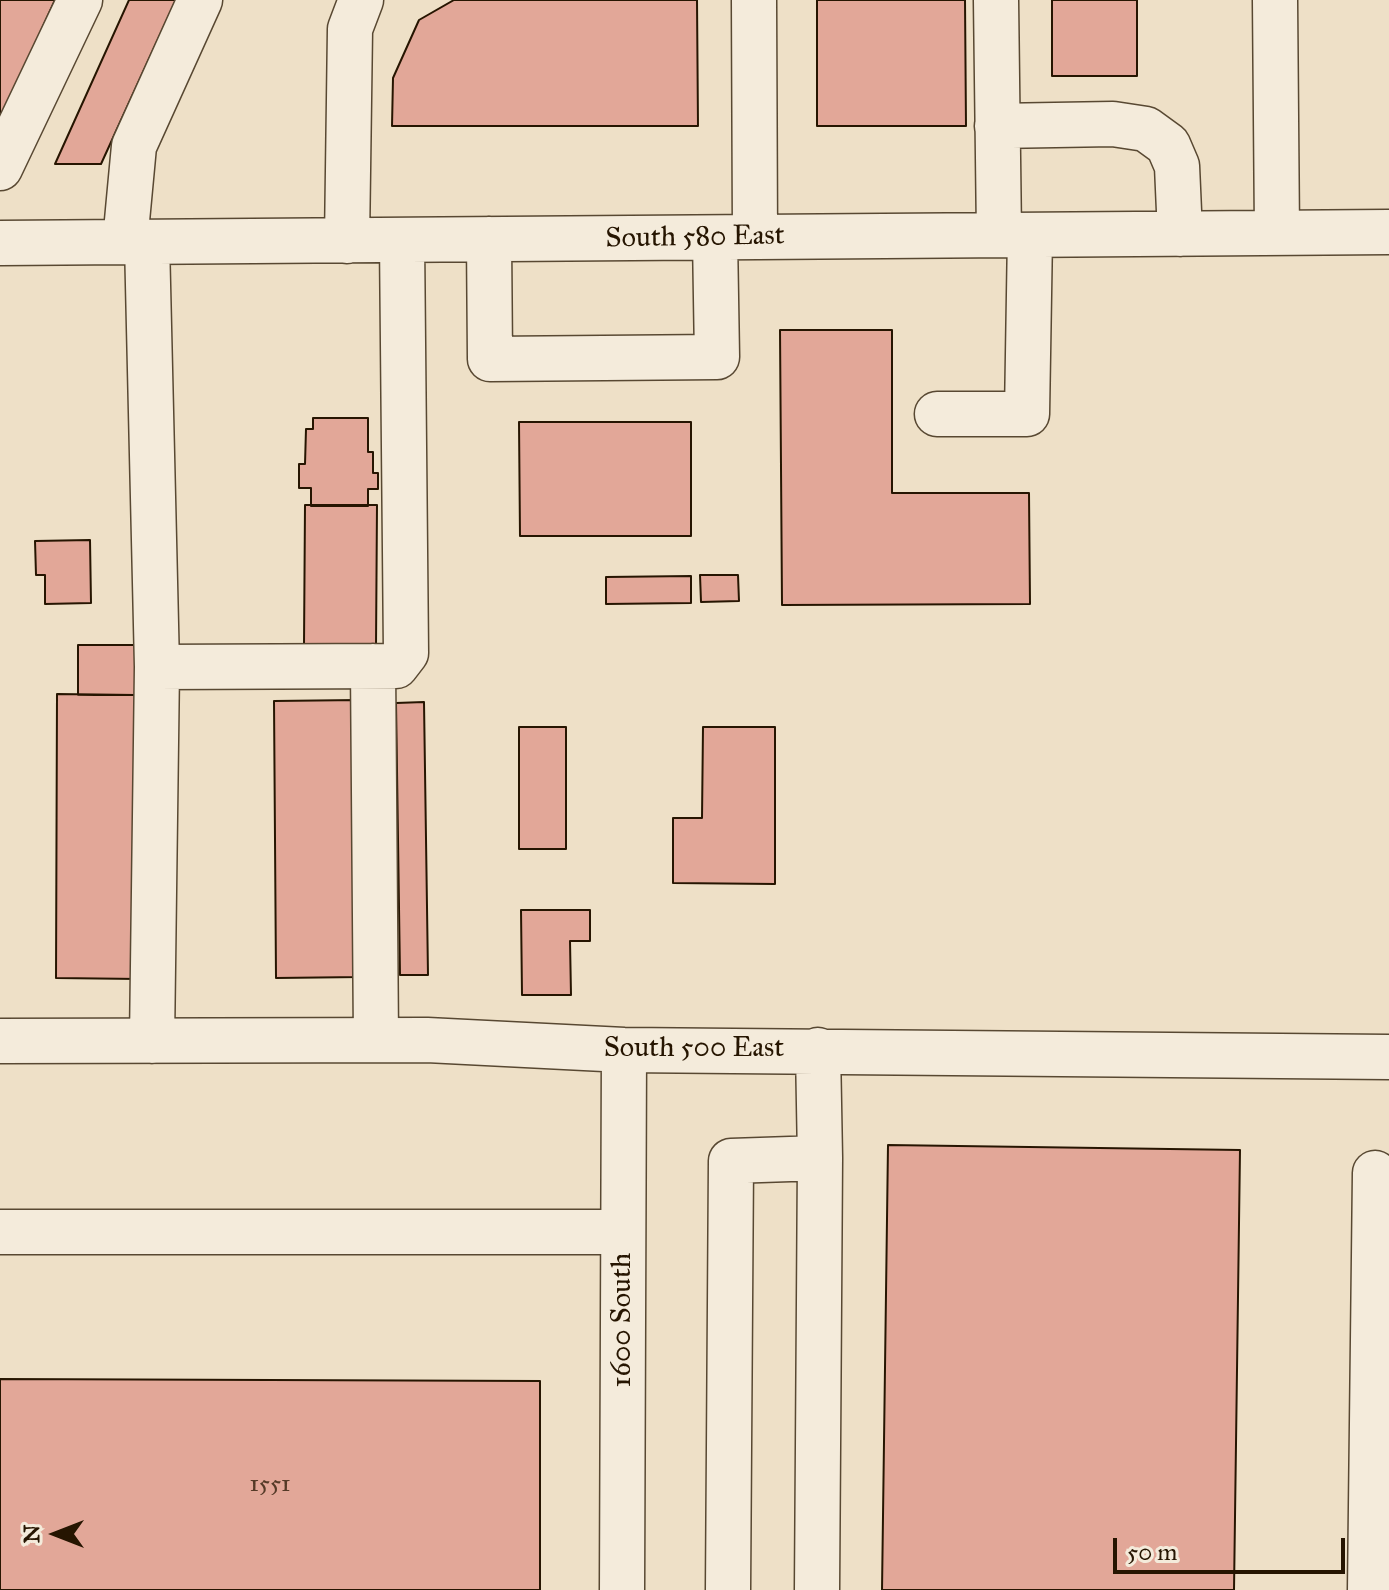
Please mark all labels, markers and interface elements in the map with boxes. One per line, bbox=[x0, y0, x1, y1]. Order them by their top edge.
street label: South 580 East bbox=[605, 220, 785, 256]
street label: South 500 East bbox=[604, 1032, 784, 1066]
street label: 1600 South bbox=[606, 1253, 640, 1387]
house number: 1551 bbox=[249, 1471, 291, 1499]
north arrow bbox=[16, 1494, 96, 1574]
scale bar bbox=[1117, 1522, 1349, 1572]
text: N bbox=[18, 1525, 45, 1543]
text: 50 m bbox=[1127, 1537, 1177, 1567]

